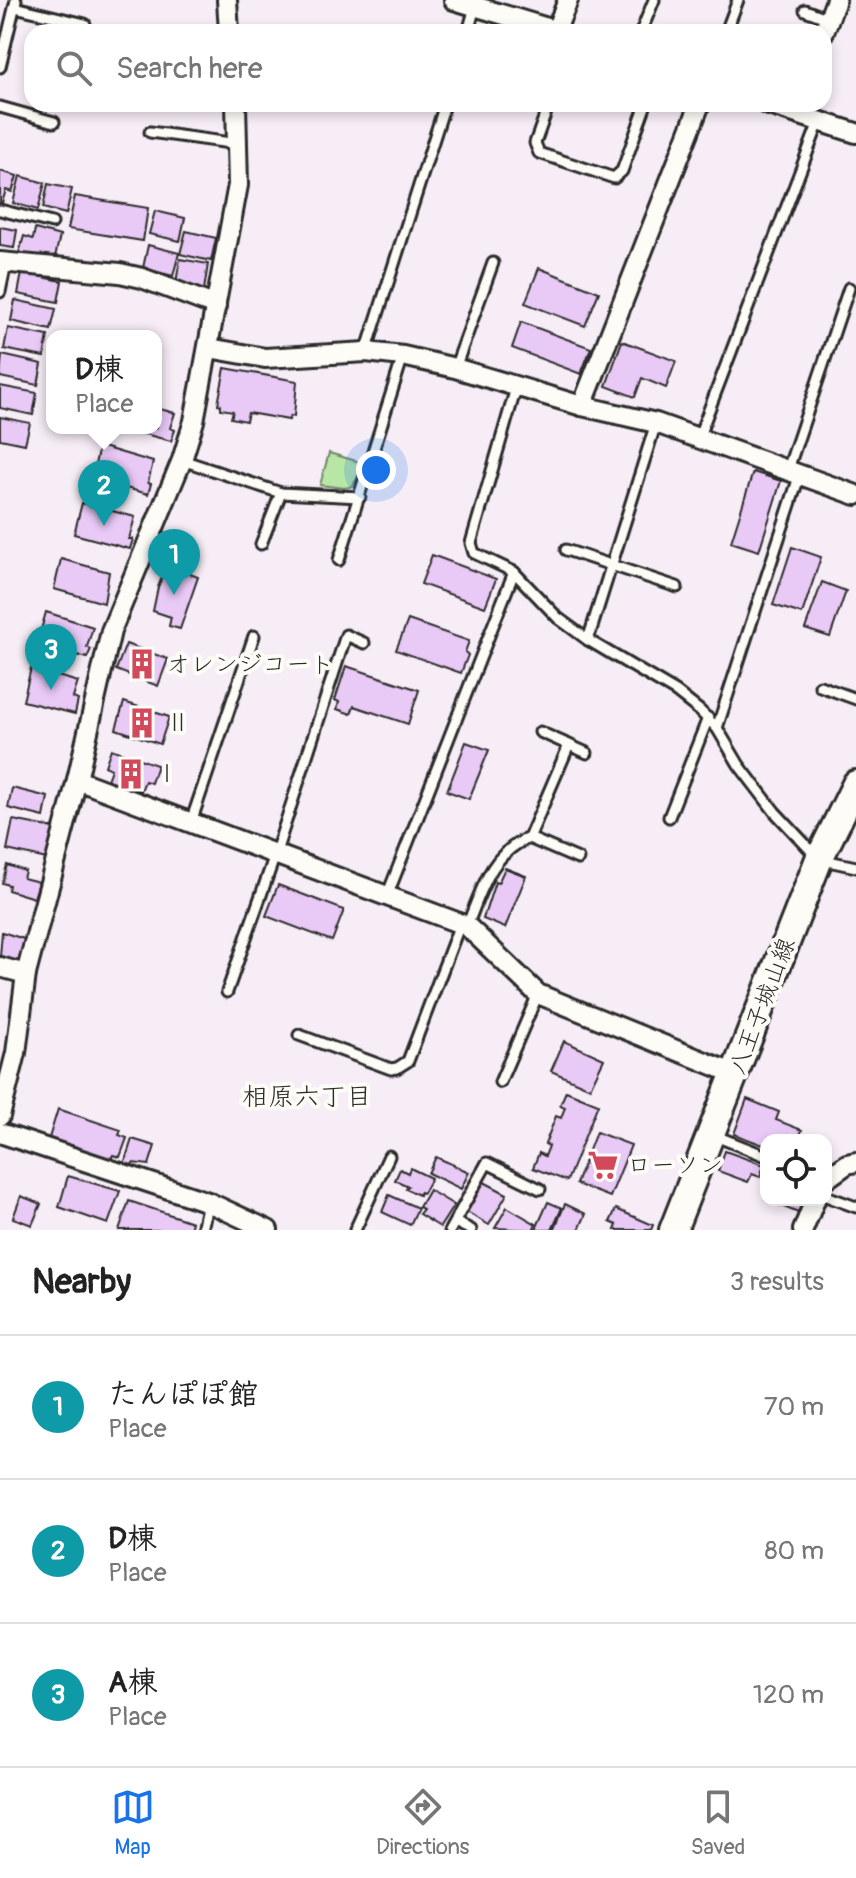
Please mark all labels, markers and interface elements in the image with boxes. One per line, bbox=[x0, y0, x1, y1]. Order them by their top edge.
search box bbox=[24, 24, 832, 112]
icon: search bbox=[52, 46, 96, 90]
text: Search here bbox=[116, 50, 263, 87]
popup bbox=[46, 330, 162, 434]
text: D棟 bbox=[75, 351, 123, 388]
text: Place bbox=[75, 388, 133, 420]
your location bbox=[356, 450, 396, 490]
pin: 2 bbox=[78, 460, 130, 526]
pin: 1 bbox=[148, 529, 200, 595]
pin: 3 bbox=[25, 624, 77, 690]
building icon: オレンジコート bbox=[125, 647, 159, 681]
place label: オレンジコート bbox=[166, 650, 334, 679]
building icon: Ⅱ bbox=[125, 706, 159, 740]
place label: Ⅱ bbox=[166, 709, 190, 738]
building icon: Ⅰ bbox=[114, 757, 148, 791]
place label: Ⅰ bbox=[155, 760, 179, 789]
street label: 八王子城山線 bbox=[723, 934, 801, 1078]
district label: 相原六丁目 bbox=[242, 1081, 372, 1113]
map controls bbox=[760, 1134, 832, 1206]
button: locate bbox=[760, 1134, 832, 1206]
supermarket icon: ローソン bbox=[586, 1148, 620, 1182]
place label: ローソン bbox=[627, 1151, 723, 1180]
text: Nearby bbox=[32, 1261, 131, 1304]
text: 3 results bbox=[730, 1266, 824, 1298]
text: たんぽぽ館 bbox=[108, 1376, 258, 1413]
text: 1 bbox=[53, 1391, 63, 1423]
text: 70 m bbox=[764, 1391, 824, 1423]
text: Place bbox=[108, 1413, 167, 1445]
text: D棟 bbox=[108, 1520, 157, 1557]
text: 2 bbox=[51, 1535, 65, 1567]
text: 80 m bbox=[764, 1535, 824, 1567]
text: Place bbox=[108, 1557, 167, 1589]
text: A棟 bbox=[108, 1664, 157, 1701]
text: 3 bbox=[51, 1679, 65, 1711]
text: 120 m bbox=[753, 1679, 824, 1711]
text: Place bbox=[108, 1701, 167, 1733]
tab: Map bbox=[111, 1785, 155, 1861]
tab: Directions bbox=[376, 1785, 469, 1861]
tab: Saved bbox=[691, 1785, 745, 1861]

